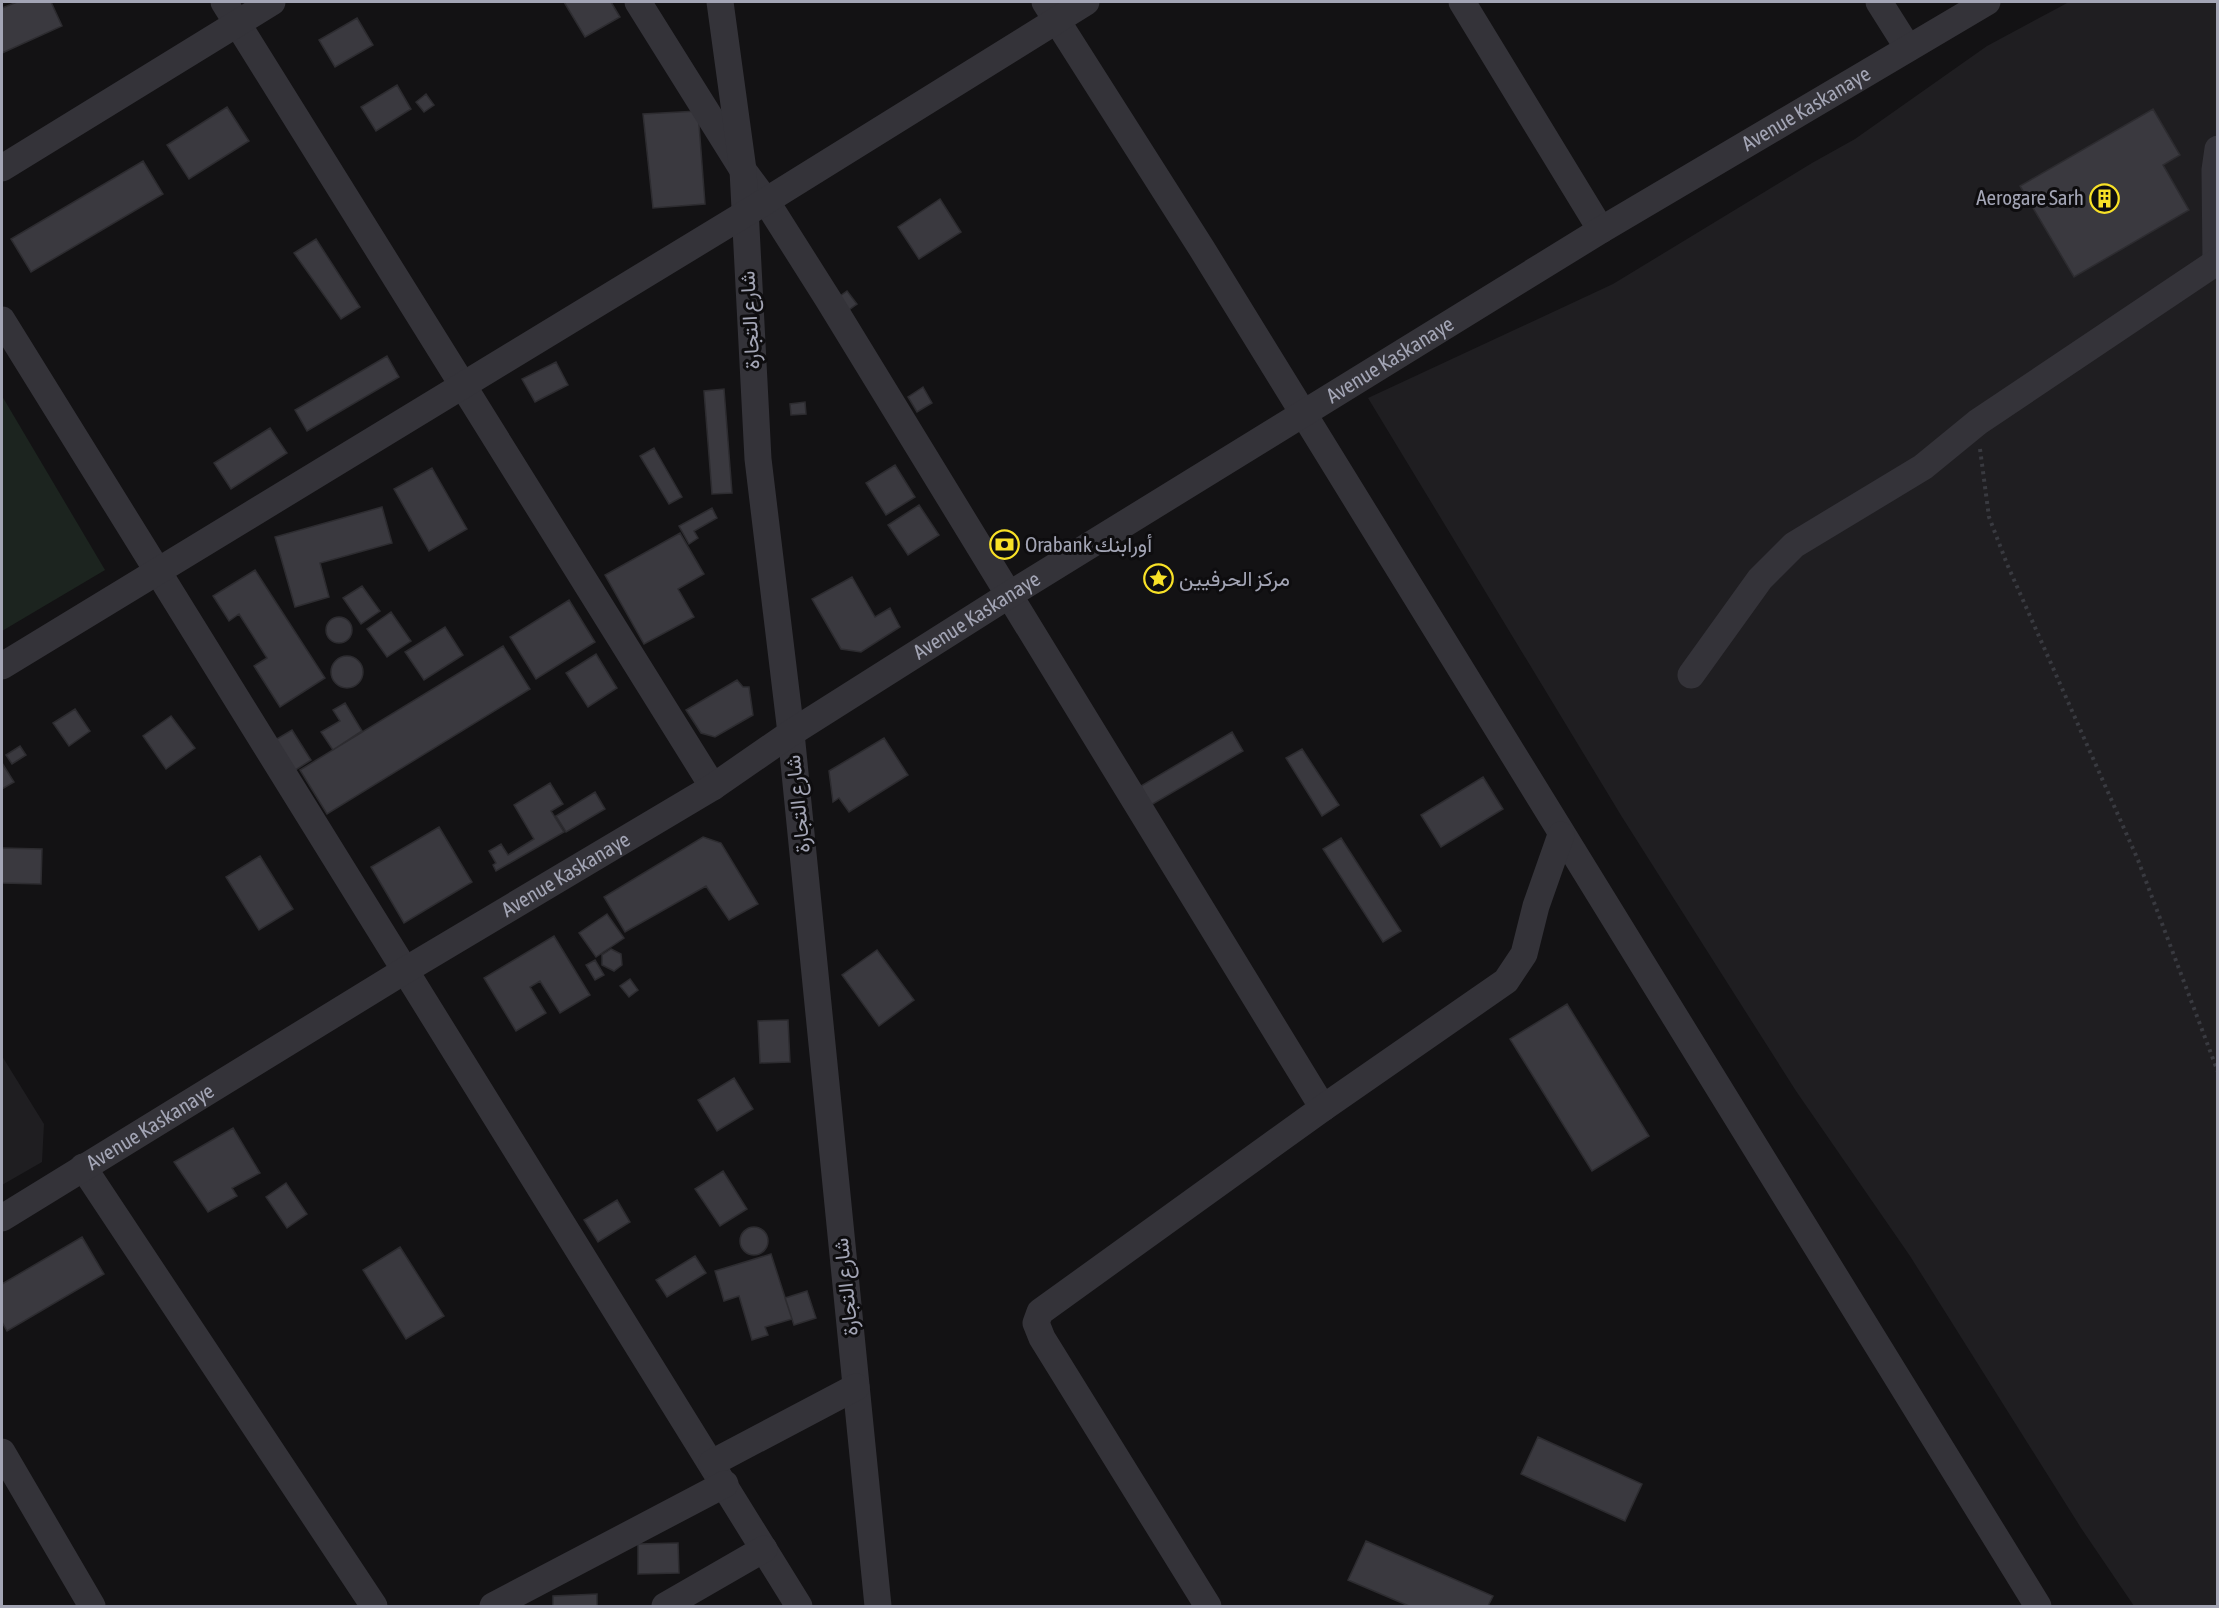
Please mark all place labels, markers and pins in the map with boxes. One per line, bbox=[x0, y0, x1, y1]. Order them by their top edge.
building icon: Aerogare Sarh bbox=[2089, 182, 2121, 214]
place label: Aerogare Sarh bbox=[1976, 185, 2084, 209]
bank icon: Orabank أورابنك bbox=[988, 529, 1020, 561]
place label: Orabank أورابنك bbox=[1025, 532, 1152, 558]
place icon: مركز الحرفيين bbox=[1142, 563, 1174, 595]
place label: مركز الحرفيين bbox=[1179, 566, 1290, 592]

